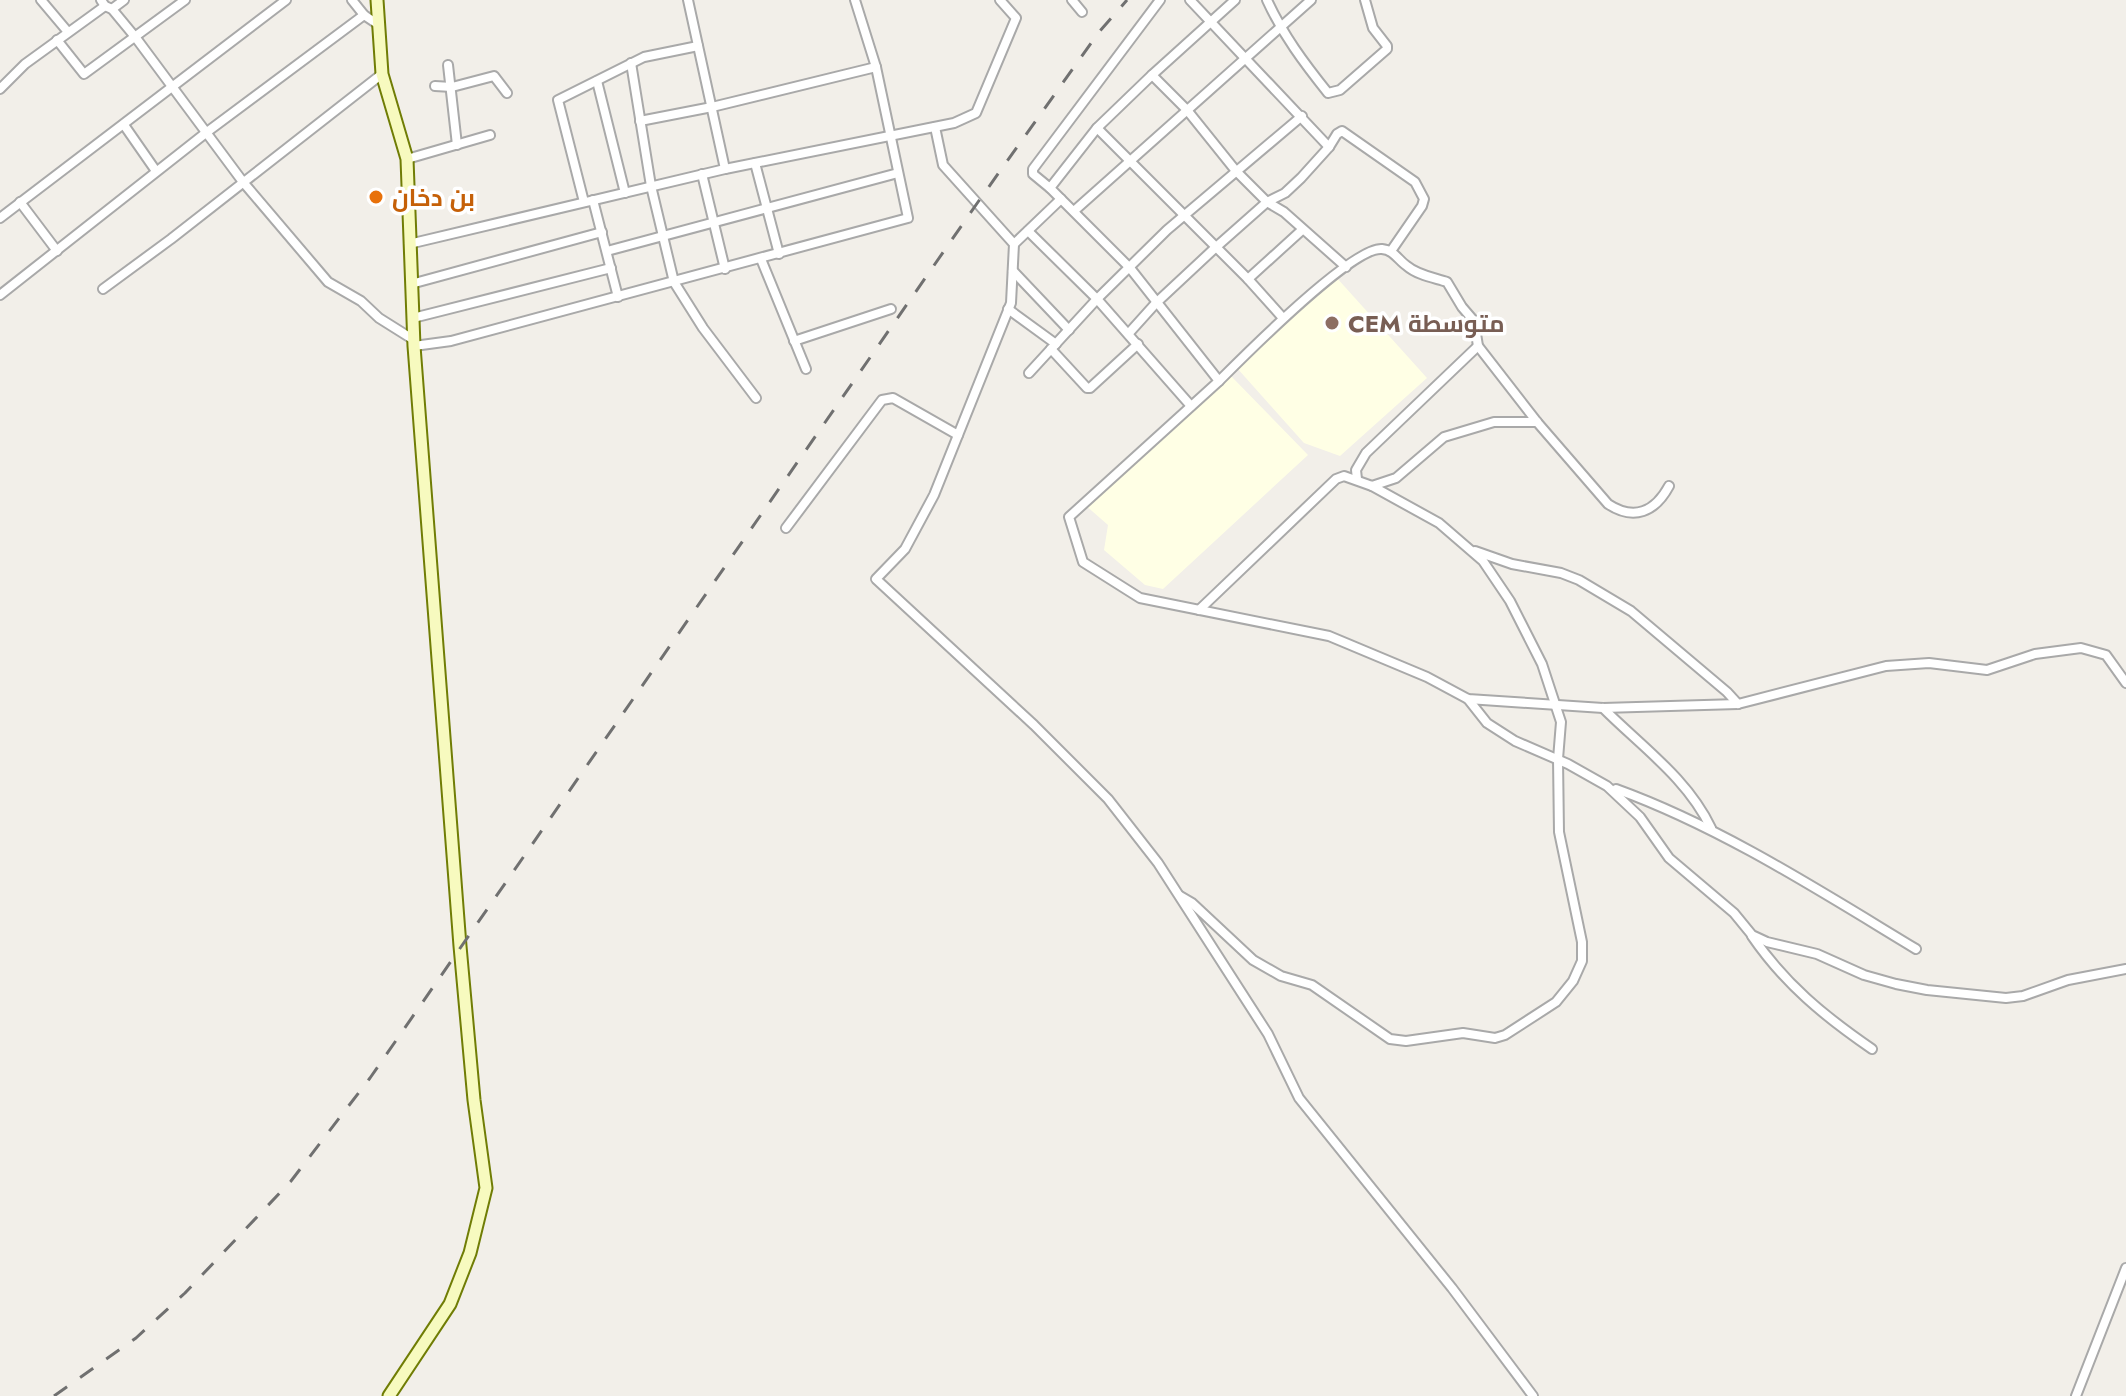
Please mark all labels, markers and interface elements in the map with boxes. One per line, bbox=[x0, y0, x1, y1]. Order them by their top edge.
place label: بن دخان bbox=[392, 180, 475, 215]
marker: بن دخان bbox=[367, 188, 385, 206]
place label: CEM متوسطة bbox=[1348, 306, 1505, 341]
marker: CEM متوسطة bbox=[1323, 314, 1341, 332]

